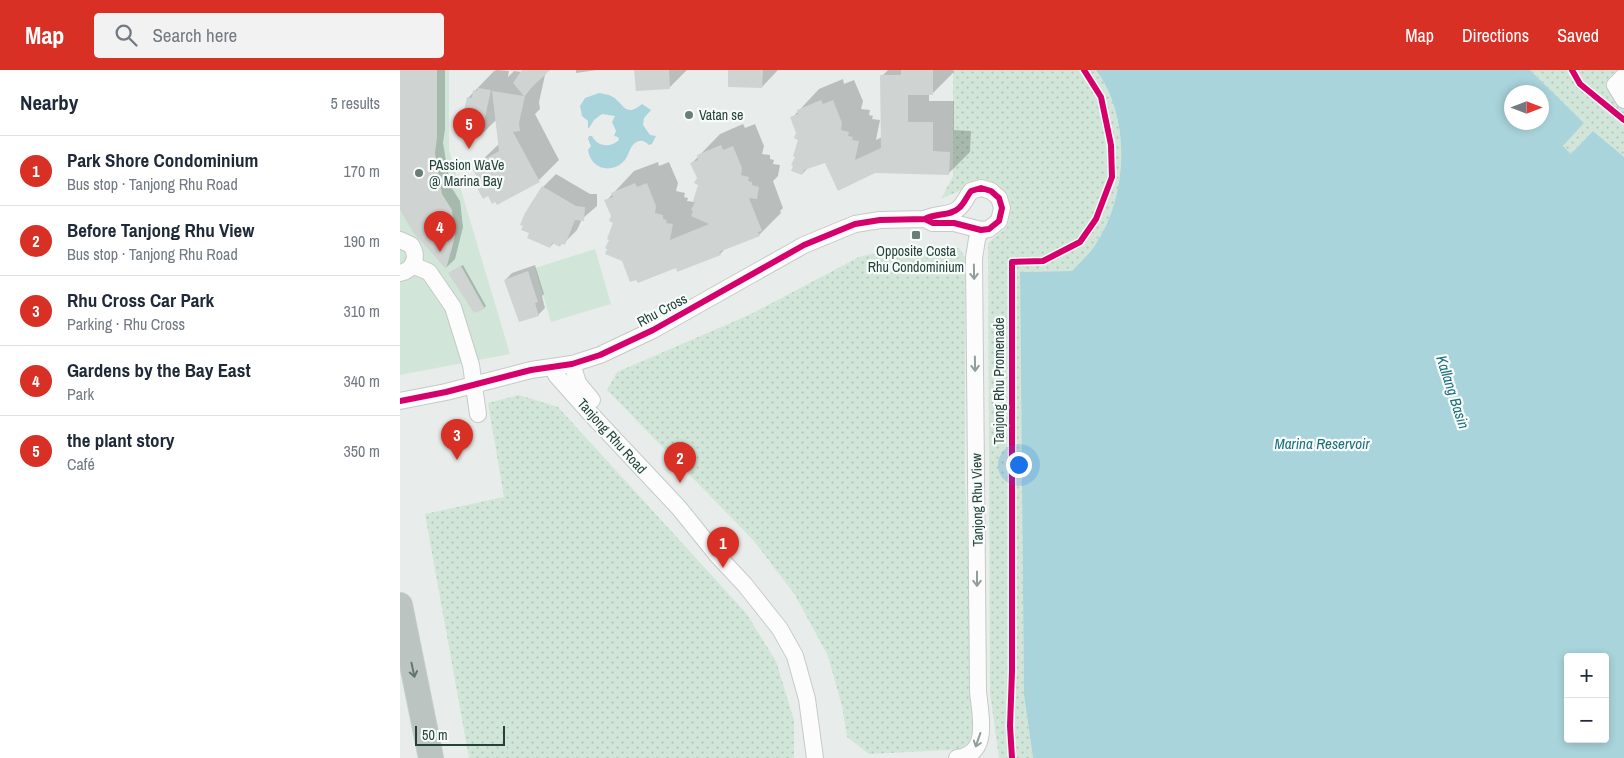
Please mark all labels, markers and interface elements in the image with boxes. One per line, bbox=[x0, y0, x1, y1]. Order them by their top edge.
search box bbox=[94, 13, 444, 58]
text: Map bbox=[25, 19, 64, 51]
icon: search bbox=[112, 21, 140, 49]
text: Search here bbox=[152, 22, 237, 48]
text: Map bbox=[1405, 23, 1434, 48]
text: Directions bbox=[1462, 23, 1529, 48]
text: Saved bbox=[1557, 23, 1599, 48]
north arrow bbox=[1504, 85, 1549, 130]
text: Nearby bbox=[20, 88, 78, 117]
text: 5 results bbox=[330, 92, 380, 114]
place label: Vatan se bbox=[699, 106, 743, 124]
pin: 5 bbox=[453, 108, 485, 149]
marker: Vatan se bbox=[683, 109, 695, 121]
text: Park Shore Condominium bbox=[67, 147, 258, 173]
place label: PAssion WaVe @ Marina Bay bbox=[429, 156, 504, 190]
text: 1 bbox=[32, 160, 40, 182]
text: 170 m bbox=[344, 160, 380, 182]
marker: PAssion WaVe @ Marina Bay bbox=[413, 167, 425, 179]
text: Bus stop · Tanjong Rhu Road bbox=[67, 173, 238, 195]
pin: 4 bbox=[424, 211, 456, 252]
text: Before Tanjong Rhu View bbox=[67, 217, 254, 243]
marker: Opposite Costa Rhu Condominium bbox=[910, 229, 922, 241]
text: 2 bbox=[32, 230, 40, 252]
text: 190 m bbox=[344, 230, 380, 252]
place label: Opposite Costa Rhu Condominium bbox=[868, 242, 964, 276]
text: Bus stop · Tanjong Rhu Road bbox=[67, 243, 238, 265]
one-way arrow bbox=[969, 264, 979, 280]
text: Rhu Cross Car Park bbox=[67, 287, 214, 313]
street label: Rhu Cross bbox=[634, 289, 690, 331]
text: 3 bbox=[32, 300, 40, 322]
text: 310 m bbox=[344, 300, 380, 322]
text: Parking · Rhu Cross bbox=[67, 313, 185, 335]
street label: Tanjong Rhu Promenade bbox=[990, 317, 1008, 445]
water label: Kallang Basin bbox=[1431, 353, 1475, 431]
one-way arrow bbox=[970, 355, 980, 371]
text: Gardens by the Bay East bbox=[67, 357, 251, 383]
text: 4 bbox=[32, 370, 40, 392]
text: 340 m bbox=[344, 370, 380, 392]
text: Park bbox=[67, 383, 94, 405]
street label: Tanjong Rhu Road bbox=[573, 395, 651, 477]
pin: 3 bbox=[441, 419, 473, 460]
text: the plant story bbox=[67, 427, 174, 453]
water label: Marina Reservoir bbox=[1274, 433, 1370, 454]
text: 5 bbox=[32, 440, 40, 462]
text: 350 m bbox=[344, 440, 380, 462]
pin: 2 bbox=[664, 442, 696, 483]
your location bbox=[1006, 452, 1032, 478]
text: Café bbox=[67, 453, 95, 475]
street label: Tanjong Rhu View bbox=[967, 453, 987, 547]
pin: 1 bbox=[707, 527, 739, 568]
one-way arrow bbox=[972, 570, 982, 586]
map controls bbox=[1564, 653, 1609, 743]
button: + bbox=[1564, 653, 1609, 698]
one-way arrow bbox=[409, 661, 419, 677]
button: − bbox=[1564, 698, 1609, 743]
scale bar bbox=[415, 723, 505, 746]
text: 50 m bbox=[422, 726, 448, 744]
one-way arrow bbox=[973, 732, 983, 748]

